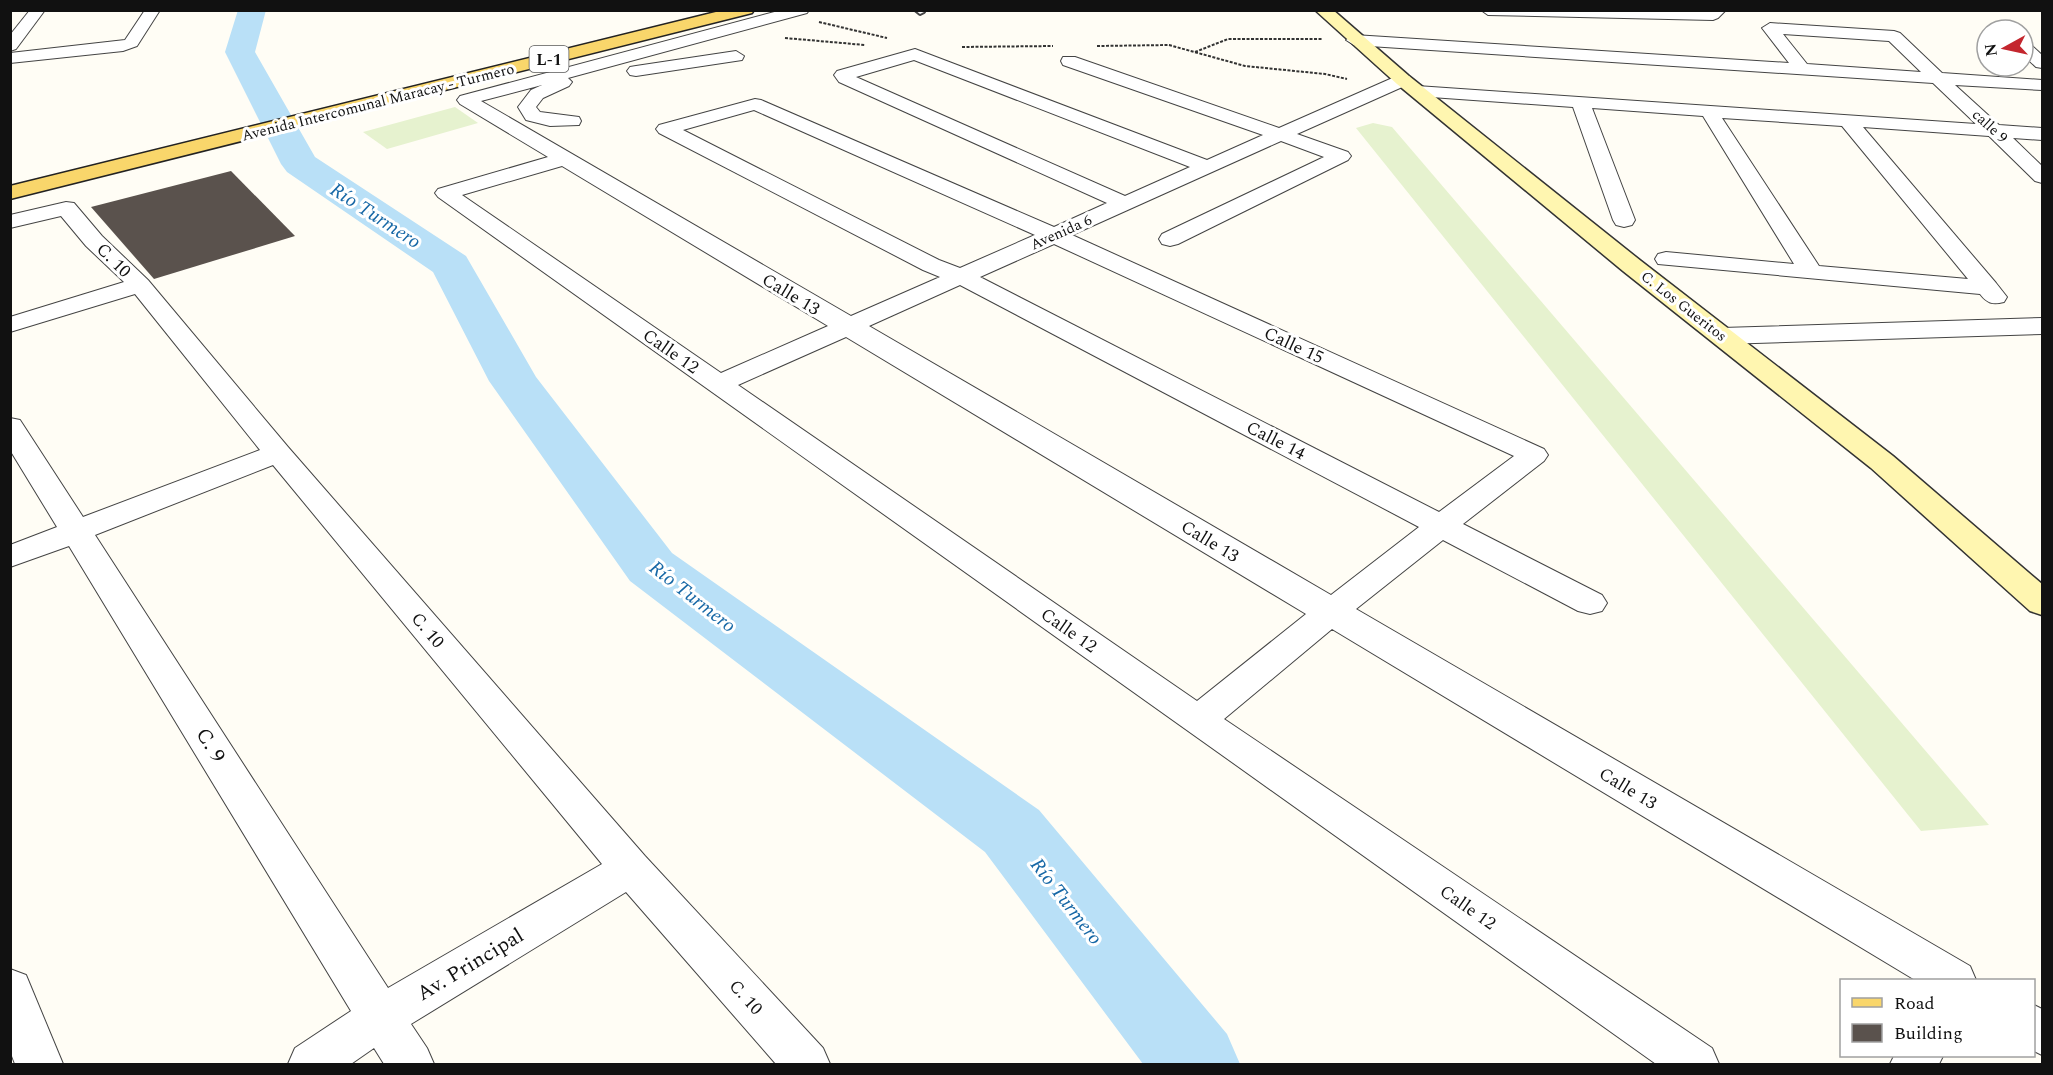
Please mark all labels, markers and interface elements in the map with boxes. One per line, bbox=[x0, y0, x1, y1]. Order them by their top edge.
north arrow bbox=[1975, 18, 2035, 78]
text: N bbox=[1978, 42, 2004, 58]
road number: L-1 bbox=[530, 46, 568, 72]
street label: Avenida Intercomunal Maracay - Turmero bbox=[239, 57, 517, 148]
street label: calle 9 bbox=[1966, 104, 2013, 149]
water label: Río Turmero bbox=[324, 175, 427, 257]
street label: Avenida 6 bbox=[1027, 208, 1096, 256]
street label: C. 10 bbox=[90, 237, 137, 284]
street label: C. Los Gueritos bbox=[1636, 265, 1732, 347]
street label: Calle 13 bbox=[757, 266, 825, 322]
street label: Calle 15 bbox=[1259, 320, 1328, 371]
street label: Calle 12 bbox=[637, 322, 704, 381]
street label: Calle 14 bbox=[1241, 414, 1310, 467]
street label: Calle 13 bbox=[1176, 513, 1244, 569]
water label: Río Turmero bbox=[642, 553, 742, 640]
street label: Calle 12 bbox=[1035, 601, 1102, 660]
street label: C. 10 bbox=[404, 606, 451, 654]
street label: C. 9 bbox=[187, 722, 233, 769]
street label: Calle 13 bbox=[1594, 760, 1662, 816]
water label: Río Turmero bbox=[1023, 852, 1110, 952]
street label: Calle 12 bbox=[1434, 878, 1501, 937]
street label: Av. Principal bbox=[411, 920, 530, 1010]
street label: C. 10 bbox=[722, 973, 769, 1021]
legend bbox=[1840, 979, 2035, 1057]
text: Road bbox=[1894, 990, 1935, 1017]
text: Building bbox=[1894, 1020, 1963, 1047]

